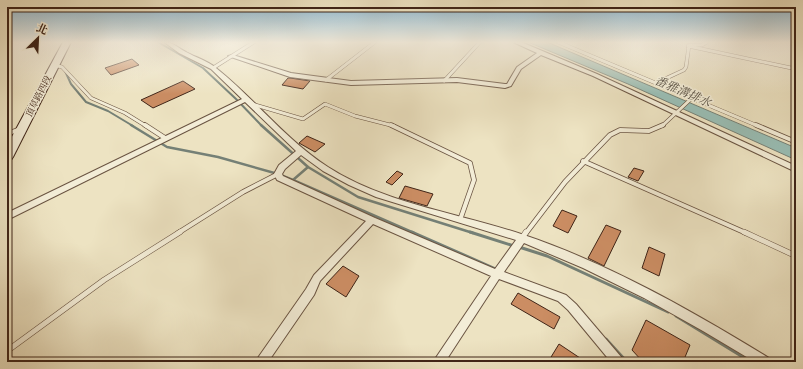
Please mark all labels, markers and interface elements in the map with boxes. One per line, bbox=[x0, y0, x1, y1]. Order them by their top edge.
north arrow bbox=[18, 18, 58, 58]
text: 北 bbox=[34, 20, 50, 37]
water label: 番雅溝排水 bbox=[652, 72, 714, 110]
street label: 頂草路四段 bbox=[23, 73, 53, 119]

